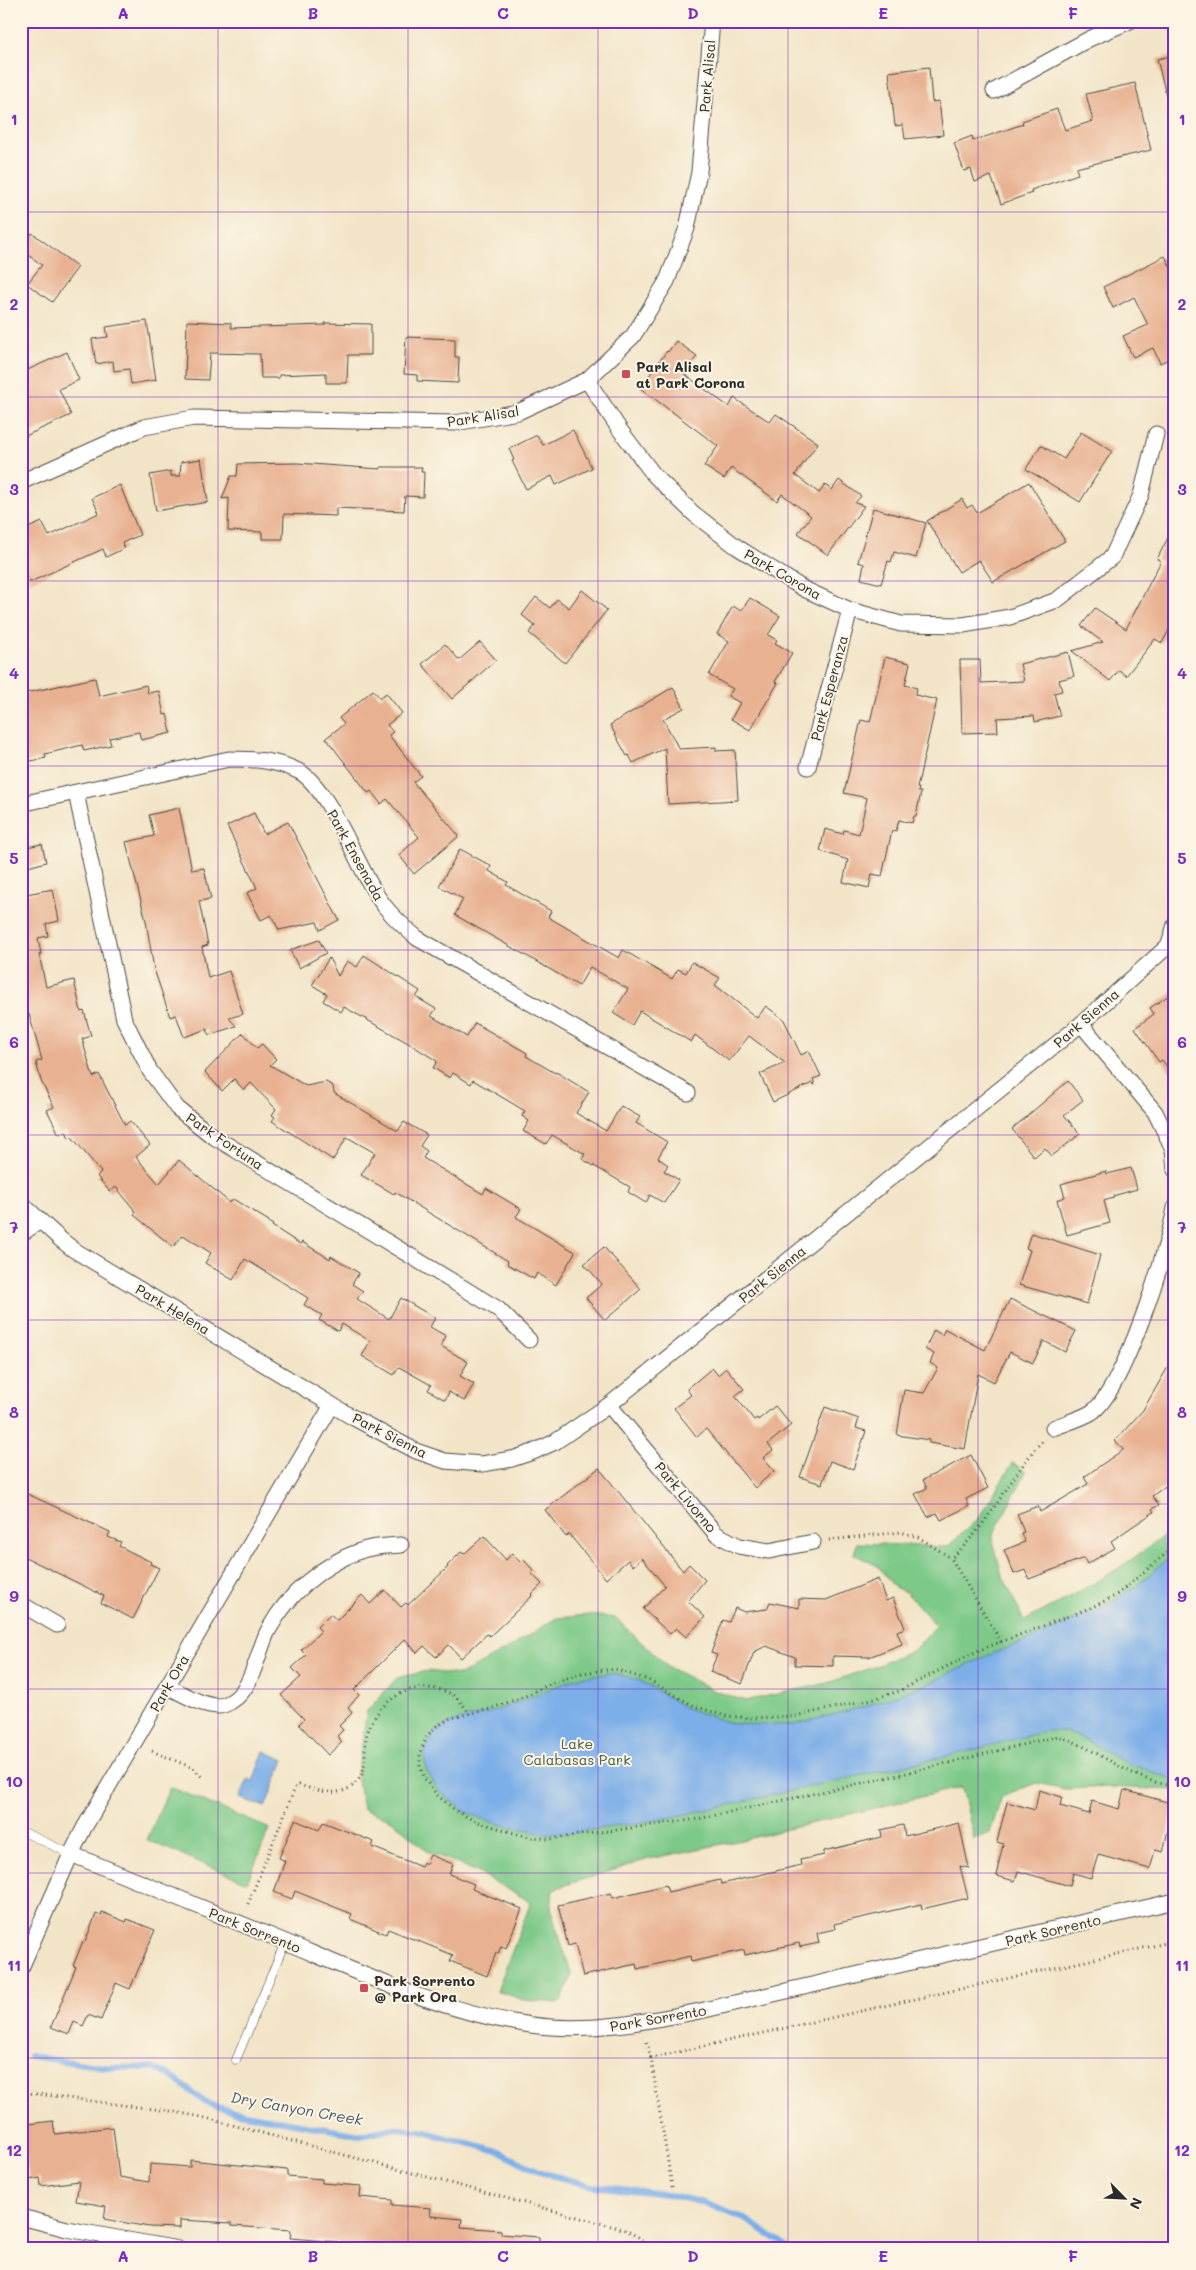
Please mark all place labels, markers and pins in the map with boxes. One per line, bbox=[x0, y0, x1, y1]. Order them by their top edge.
place label: Park Alisal at Park Corona bbox=[636, 357, 746, 392]
marker: Park Alisal at Park Corona bbox=[620, 368, 632, 380]
place label: Park Sorrento @ Park Ora bbox=[374, 1971, 475, 2006]
marker: Park Sorrento @ Park Ora bbox=[358, 1982, 370, 1994]

